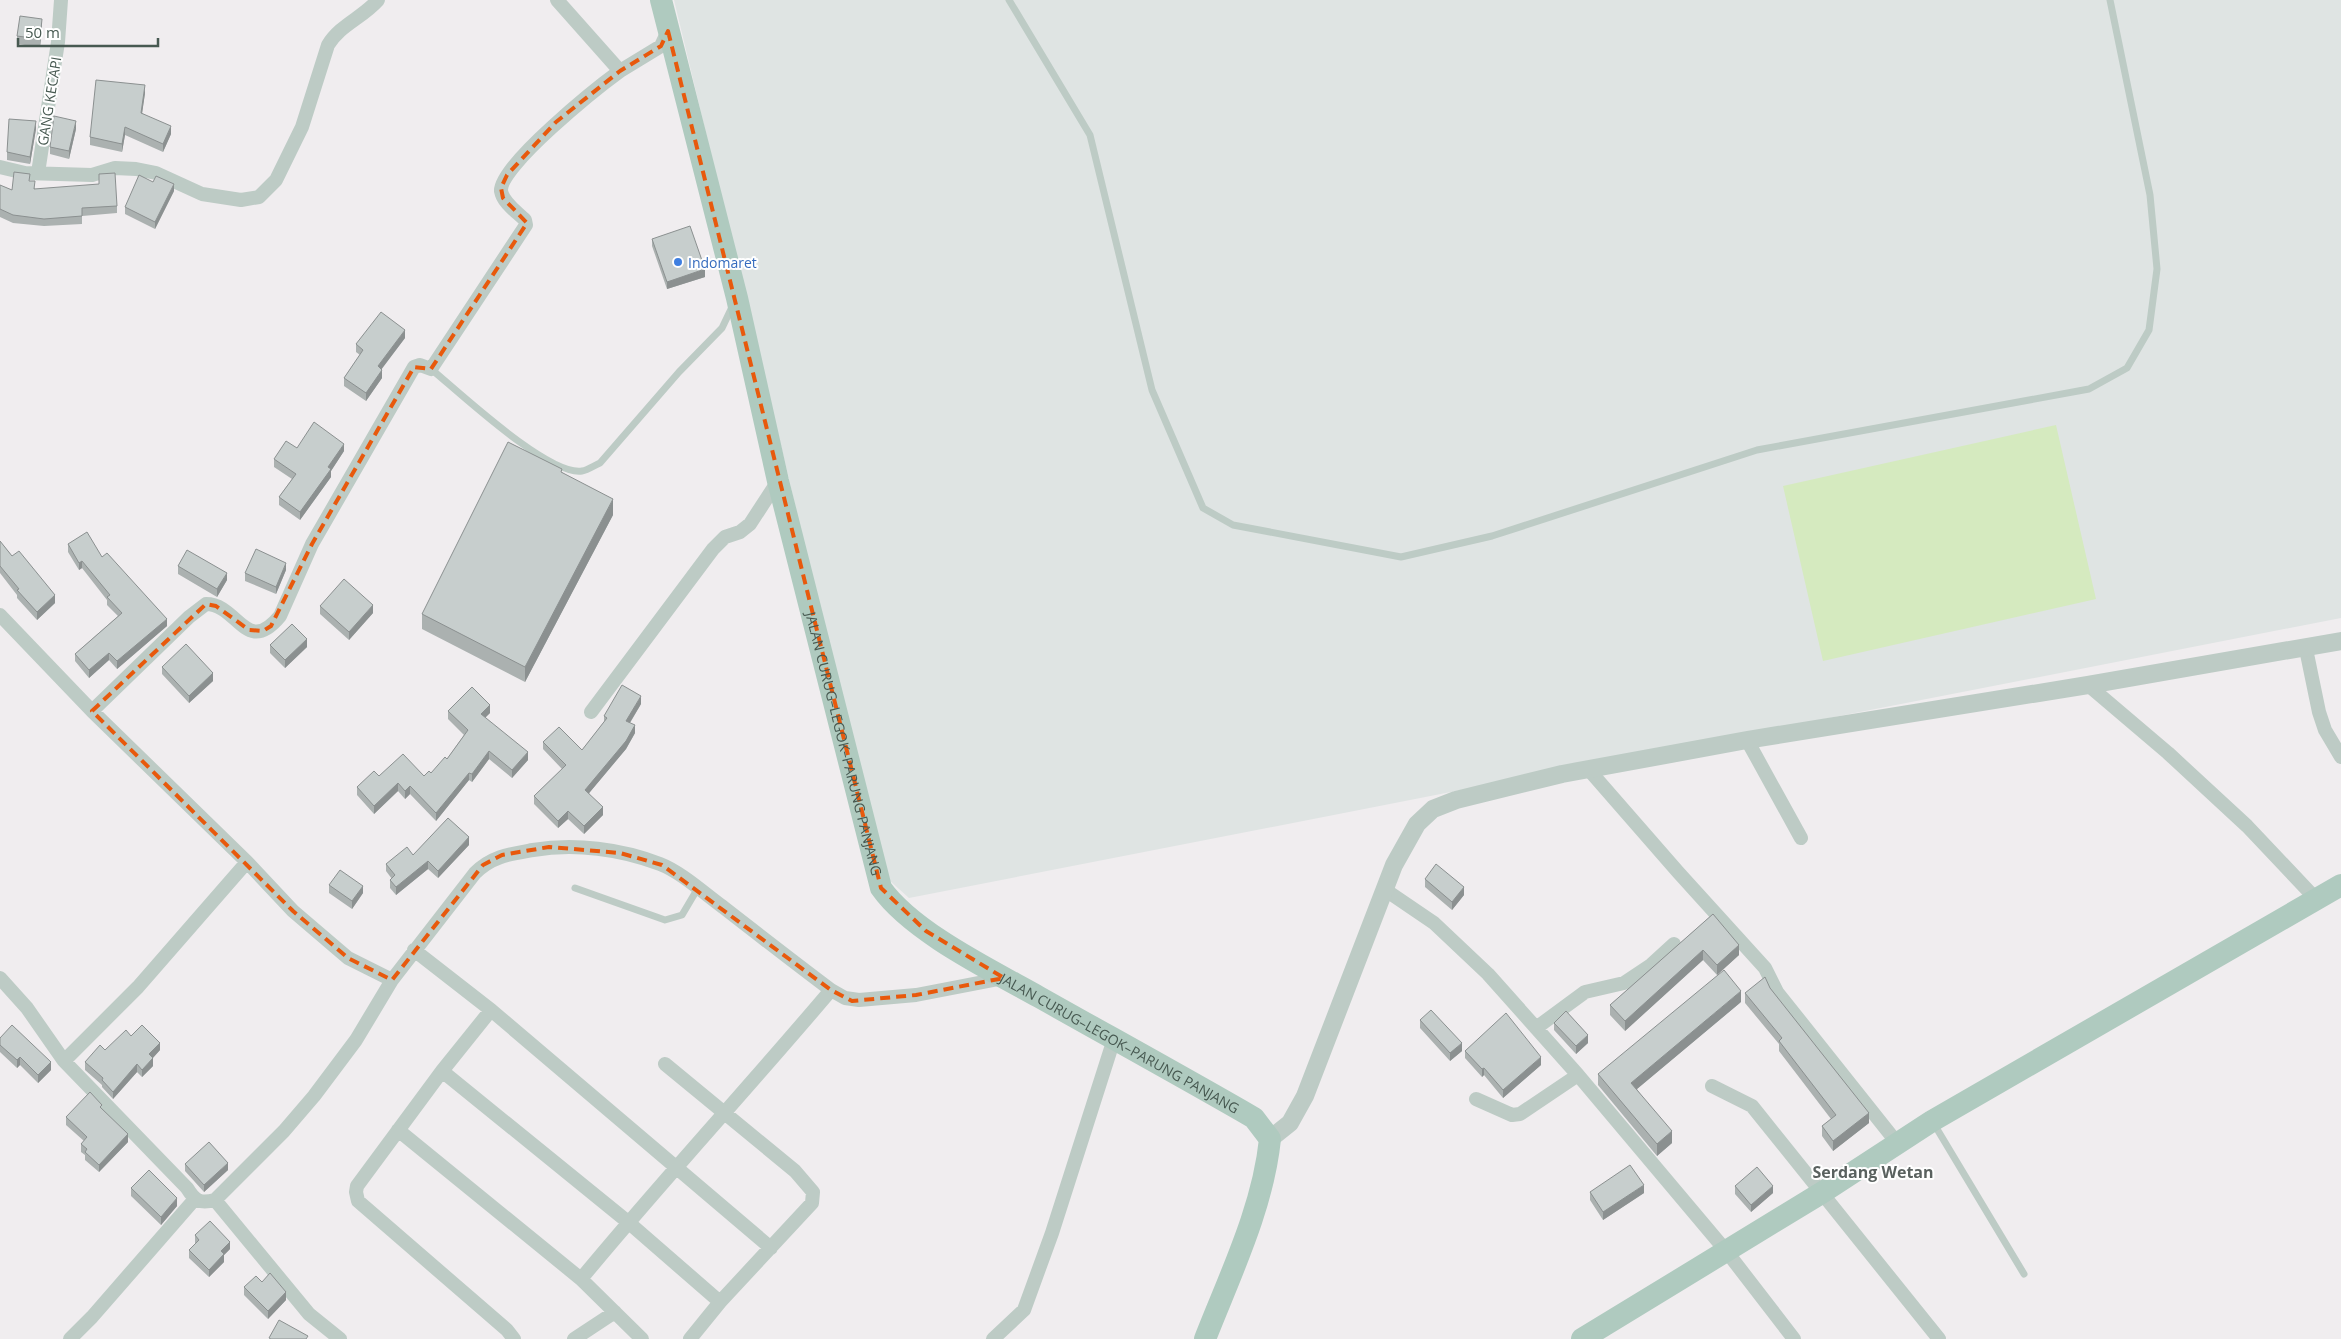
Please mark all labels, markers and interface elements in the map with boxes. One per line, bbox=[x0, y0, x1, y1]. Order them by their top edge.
scale bar bbox=[18, 15, 158, 47]
text: 50 m bbox=[25, 22, 60, 42]
street label: GANG KECAPI bbox=[33, 55, 65, 147]
place label: Indomaret bbox=[688, 253, 757, 272]
marker: Indomaret bbox=[672, 256, 684, 268]
street label: JALAN CURUG–LEGOK–PARUNG PANJANG bbox=[801, 608, 887, 878]
street label: JALAN CURUG–LEGOK–PARUNG PANJANG bbox=[995, 967, 1243, 1117]
district label: Serdang Wetan bbox=[1812, 1161, 1934, 1183]

